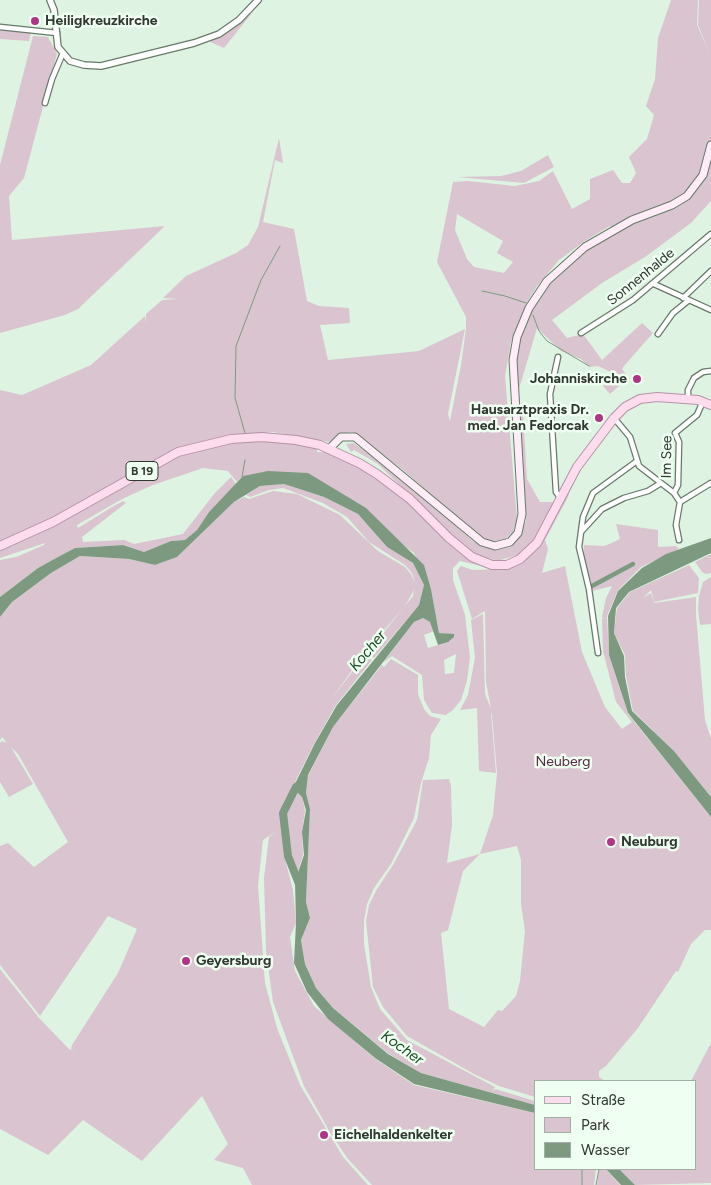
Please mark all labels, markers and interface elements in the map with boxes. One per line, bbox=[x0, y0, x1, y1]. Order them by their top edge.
place label: Heiligkreuzkirche bbox=[45, 13, 158, 29]
marker: Heiligkreuzkirche bbox=[29, 15, 41, 27]
street label: Sonnenhalde bbox=[604, 245, 678, 309]
place label: Johanniskirche bbox=[530, 371, 627, 387]
marker: Johanniskirche bbox=[631, 373, 643, 385]
place label: Hausarztpraxis Dr. med. Jan Fedorcak bbox=[468, 402, 589, 434]
marker: Hausarztpraxis Dr. med. Jan Fedorcak bbox=[593, 412, 605, 424]
street label: Im See bbox=[658, 435, 676, 479]
road number: B 19 bbox=[126, 462, 158, 481]
water label: Kocher bbox=[346, 627, 390, 675]
park label: Neuberg bbox=[535, 754, 591, 770]
place label: Neuburg bbox=[621, 834, 678, 850]
marker: Neuburg bbox=[605, 836, 617, 848]
place label: Geyersburg bbox=[196, 953, 271, 969]
marker: Geyersburg bbox=[180, 955, 192, 967]
water label: Kocher bbox=[377, 1027, 427, 1069]
legend bbox=[534, 1080, 696, 1170]
text: Straße bbox=[581, 1091, 625, 1109]
text: Park bbox=[581, 1116, 610, 1134]
place label: Eichelhaldenkelter bbox=[334, 1127, 453, 1143]
marker: Eichelhaldenkelter bbox=[318, 1129, 330, 1141]
text: Wasser bbox=[581, 1141, 630, 1159]

